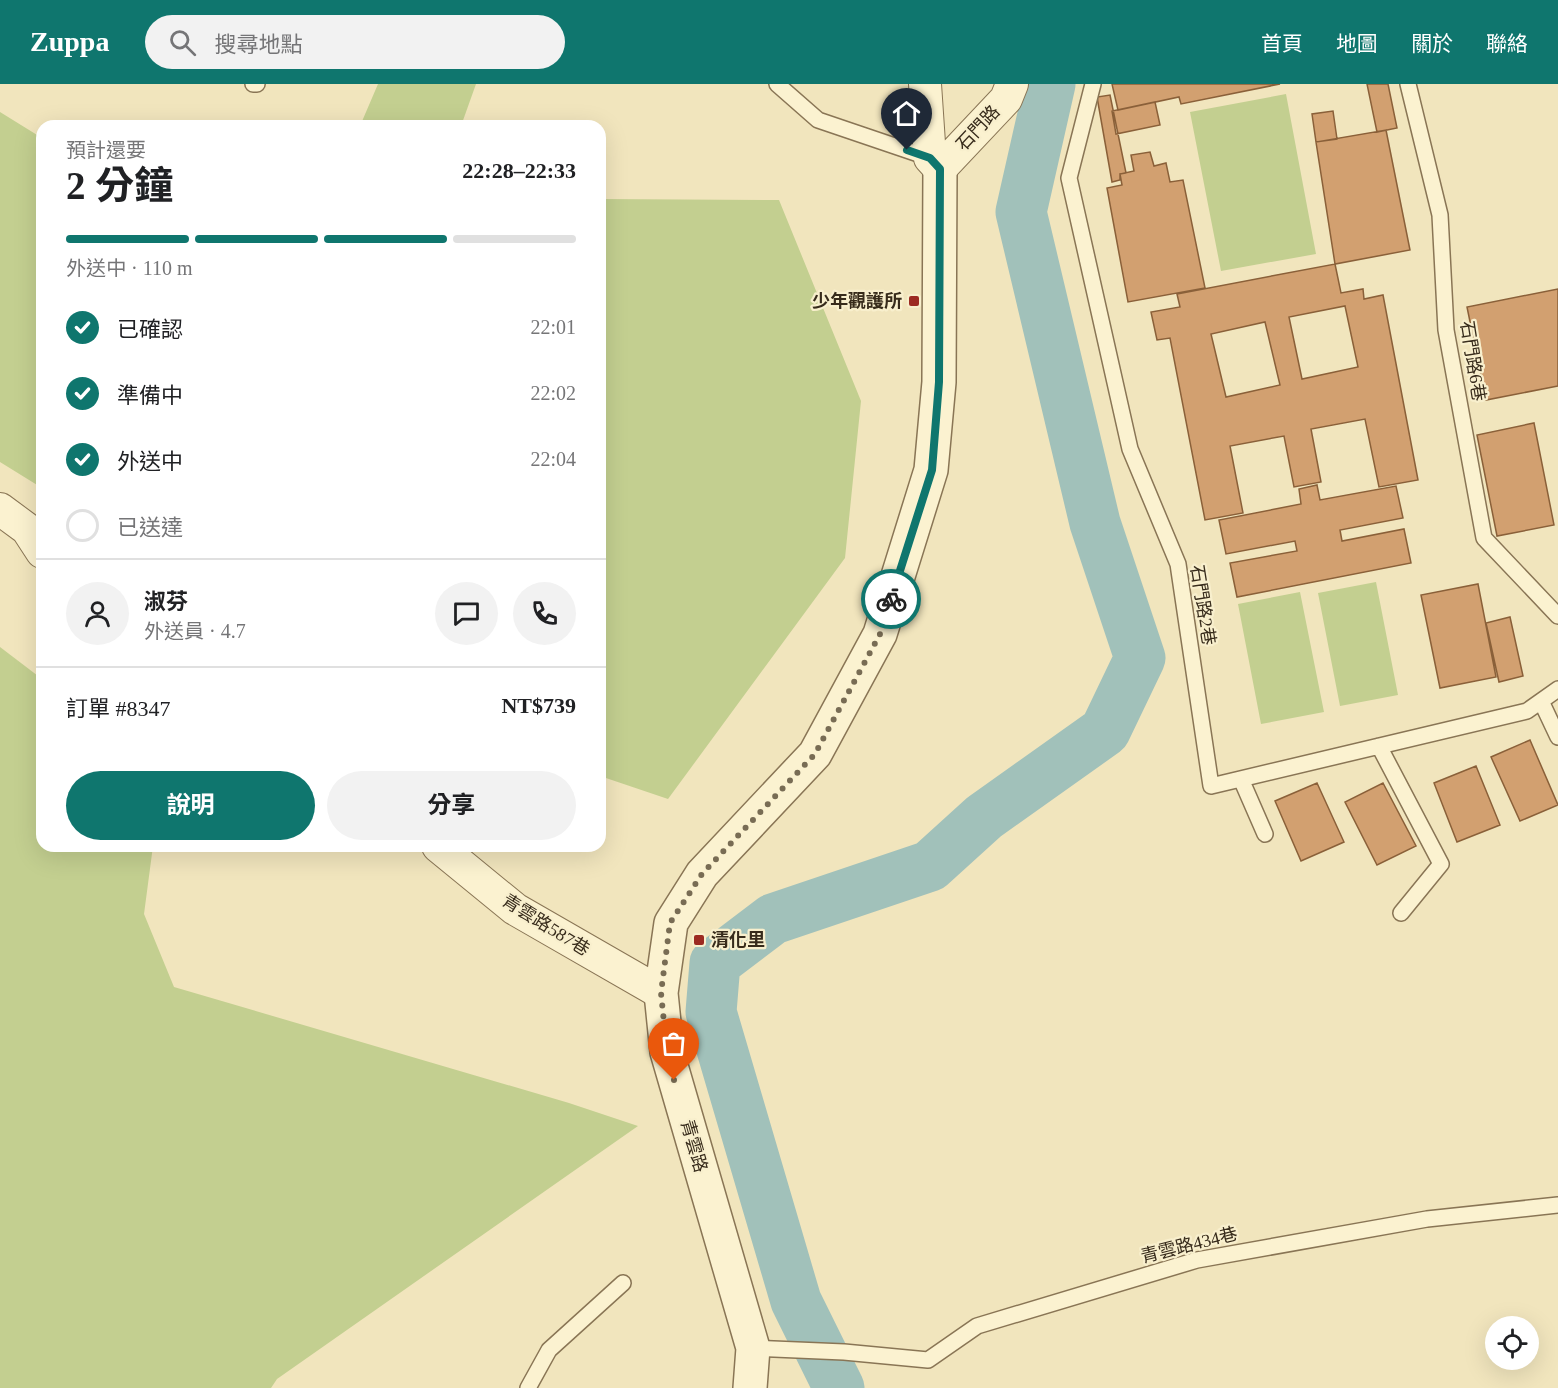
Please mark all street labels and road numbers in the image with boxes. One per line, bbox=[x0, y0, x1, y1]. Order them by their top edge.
street label: 石門路 bbox=[952, 101, 1004, 155]
street label: 石門路6巷 bbox=[1457, 319, 1489, 403]
street label: 石門路2巷 bbox=[1187, 563, 1219, 647]
street label: 青雲路587巷 bbox=[499, 890, 593, 960]
street label: 青雲路 bbox=[677, 1117, 711, 1175]
street label: 青雲路434巷 bbox=[1139, 1223, 1239, 1267]

